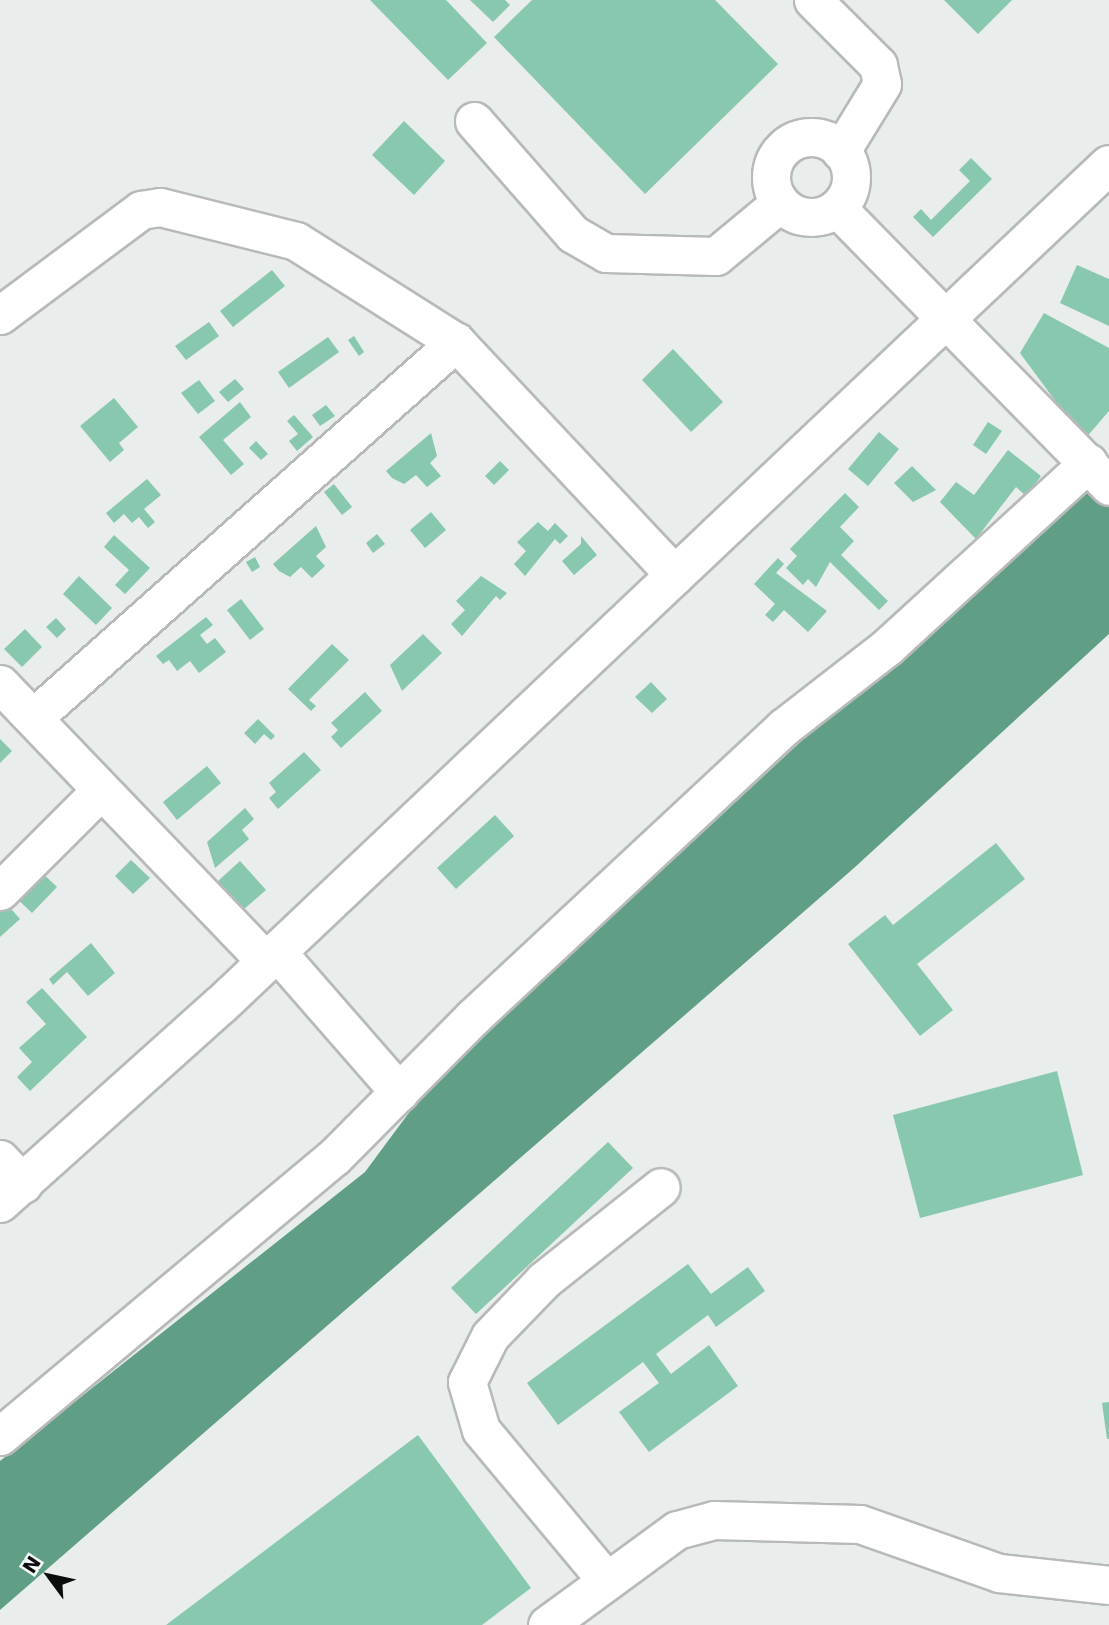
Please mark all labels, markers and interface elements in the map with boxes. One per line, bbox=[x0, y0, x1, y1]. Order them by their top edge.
north arrow bbox=[14, 1541, 84, 1611]
text: N bbox=[18, 1552, 45, 1577]

